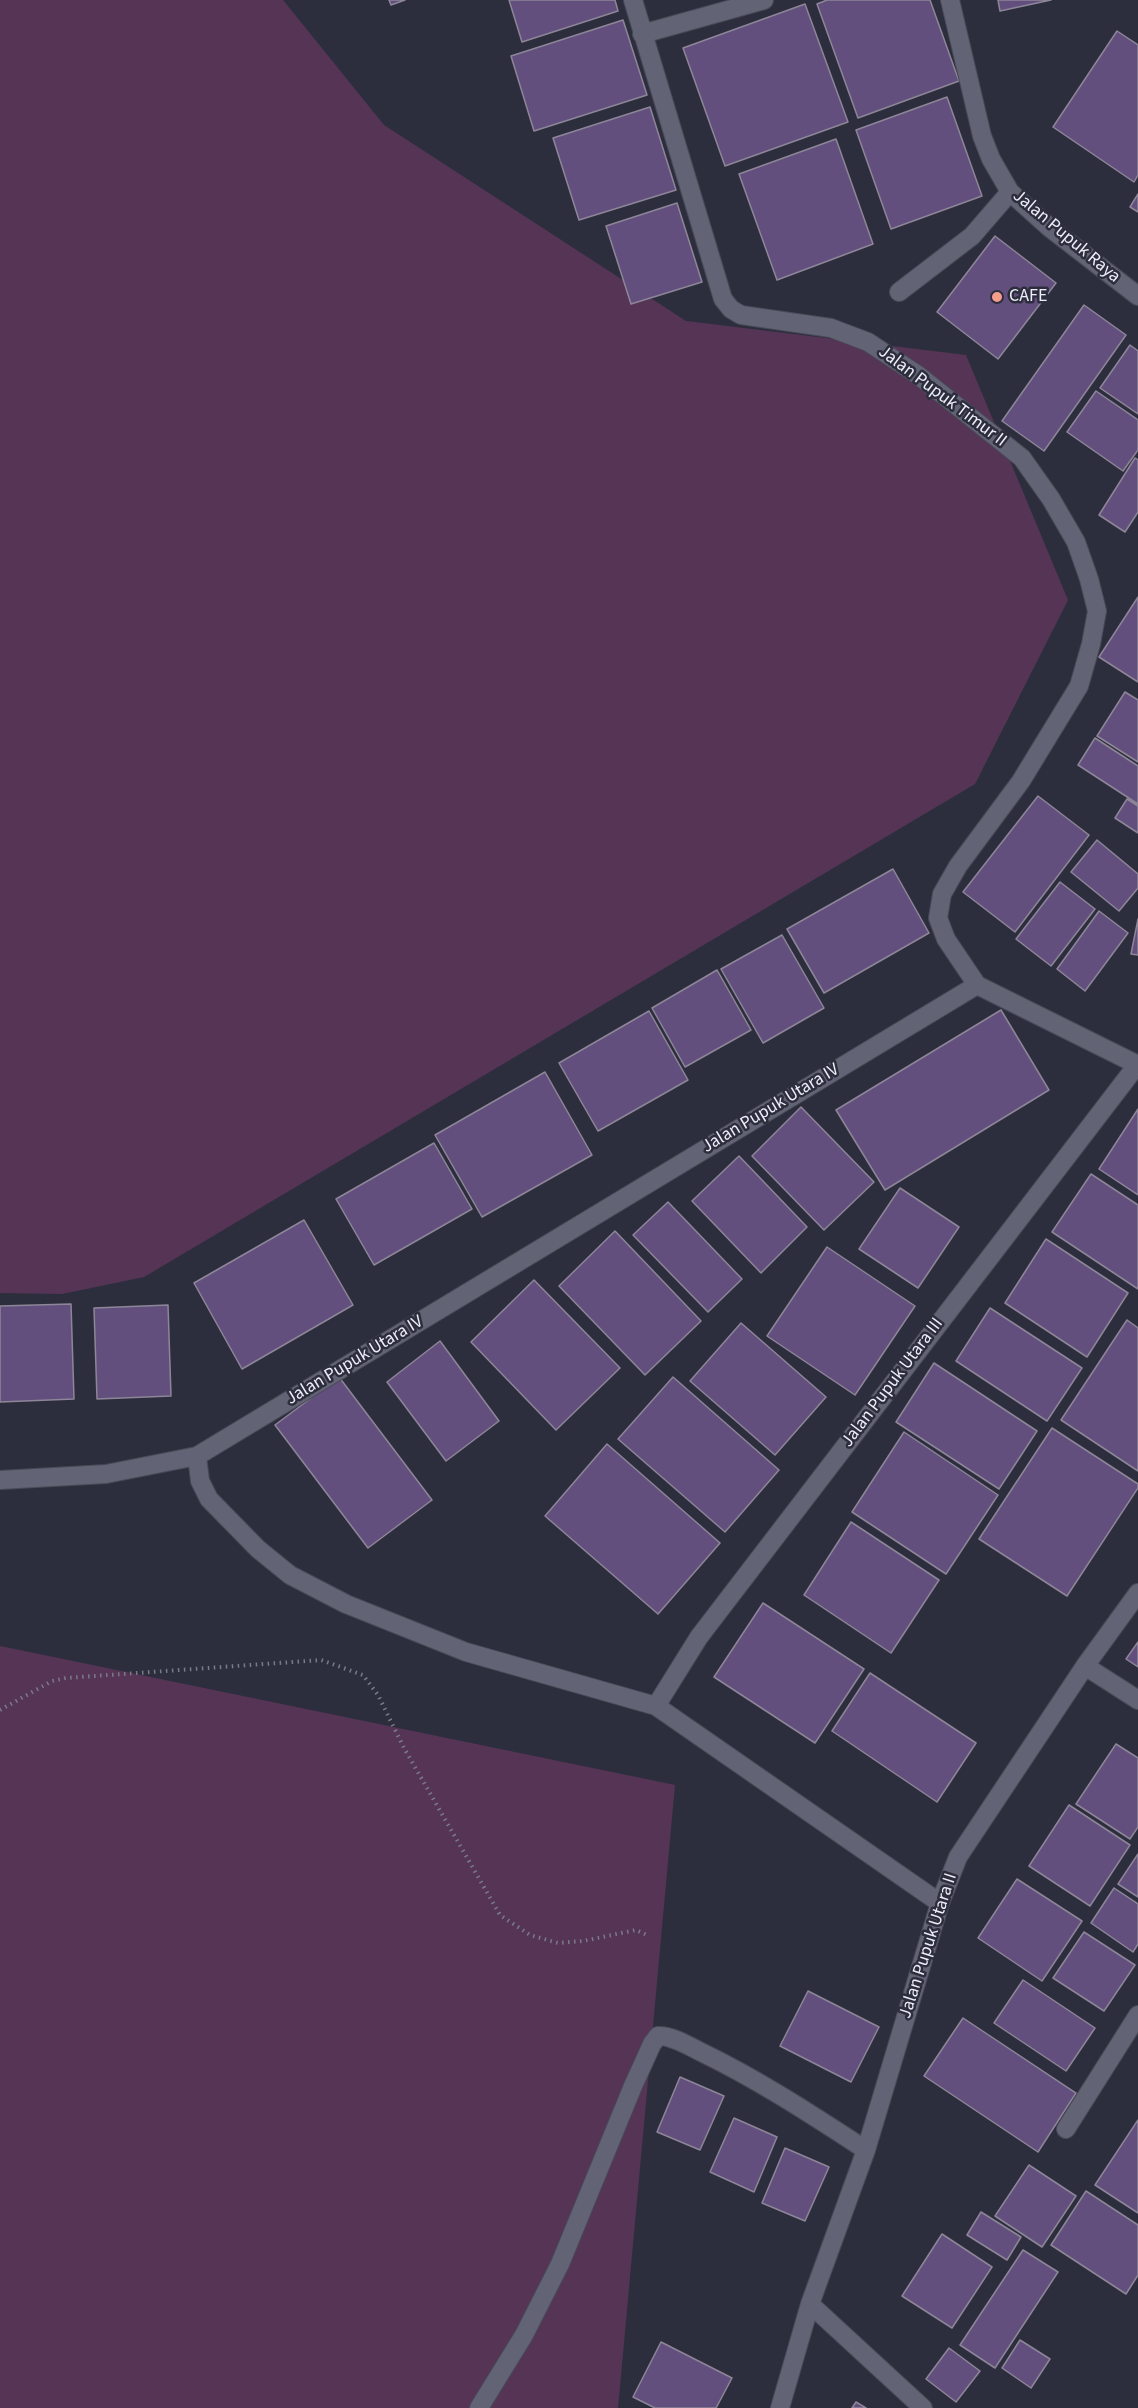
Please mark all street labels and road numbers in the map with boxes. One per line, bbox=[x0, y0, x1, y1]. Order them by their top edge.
street label: Jalan Pupuk Raya bbox=[1008, 186, 1124, 288]
street label: Jalan Pupuk Timur II bbox=[874, 342, 1010, 452]
street label: Jalan Pupuk Utara IV bbox=[699, 1060, 843, 1158]
street label: Jalan Pupuk Utara IV bbox=[283, 1312, 427, 1410]
street label: Jalan Pupuk Utara III bbox=[837, 1314, 949, 1452]
street label: Jalan Pupuk Utara II bbox=[895, 1871, 963, 2021]

